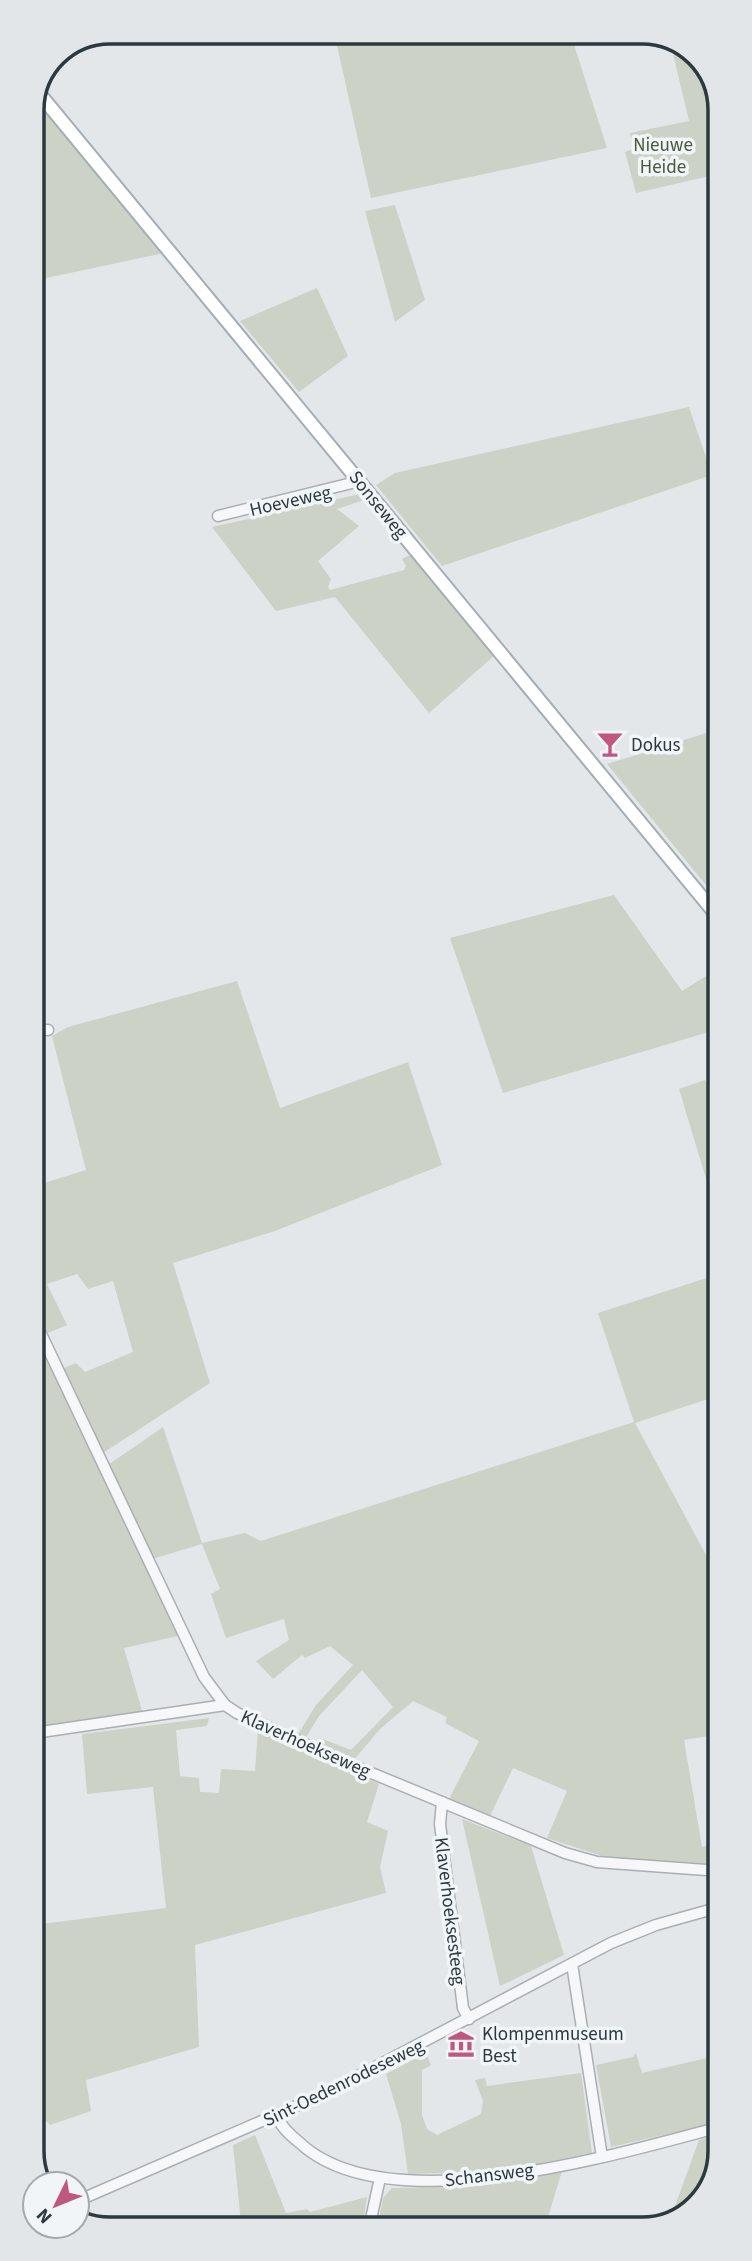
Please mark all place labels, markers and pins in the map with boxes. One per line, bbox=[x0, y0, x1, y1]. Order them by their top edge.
bar icon: Dokus bbox=[595, 729, 625, 759]
place label: Dokus bbox=[631, 732, 680, 759]
place label: Klompenmuseum Best bbox=[482, 2021, 624, 2070]
museum icon: Klompenmuseum Best bbox=[446, 2029, 476, 2059]

